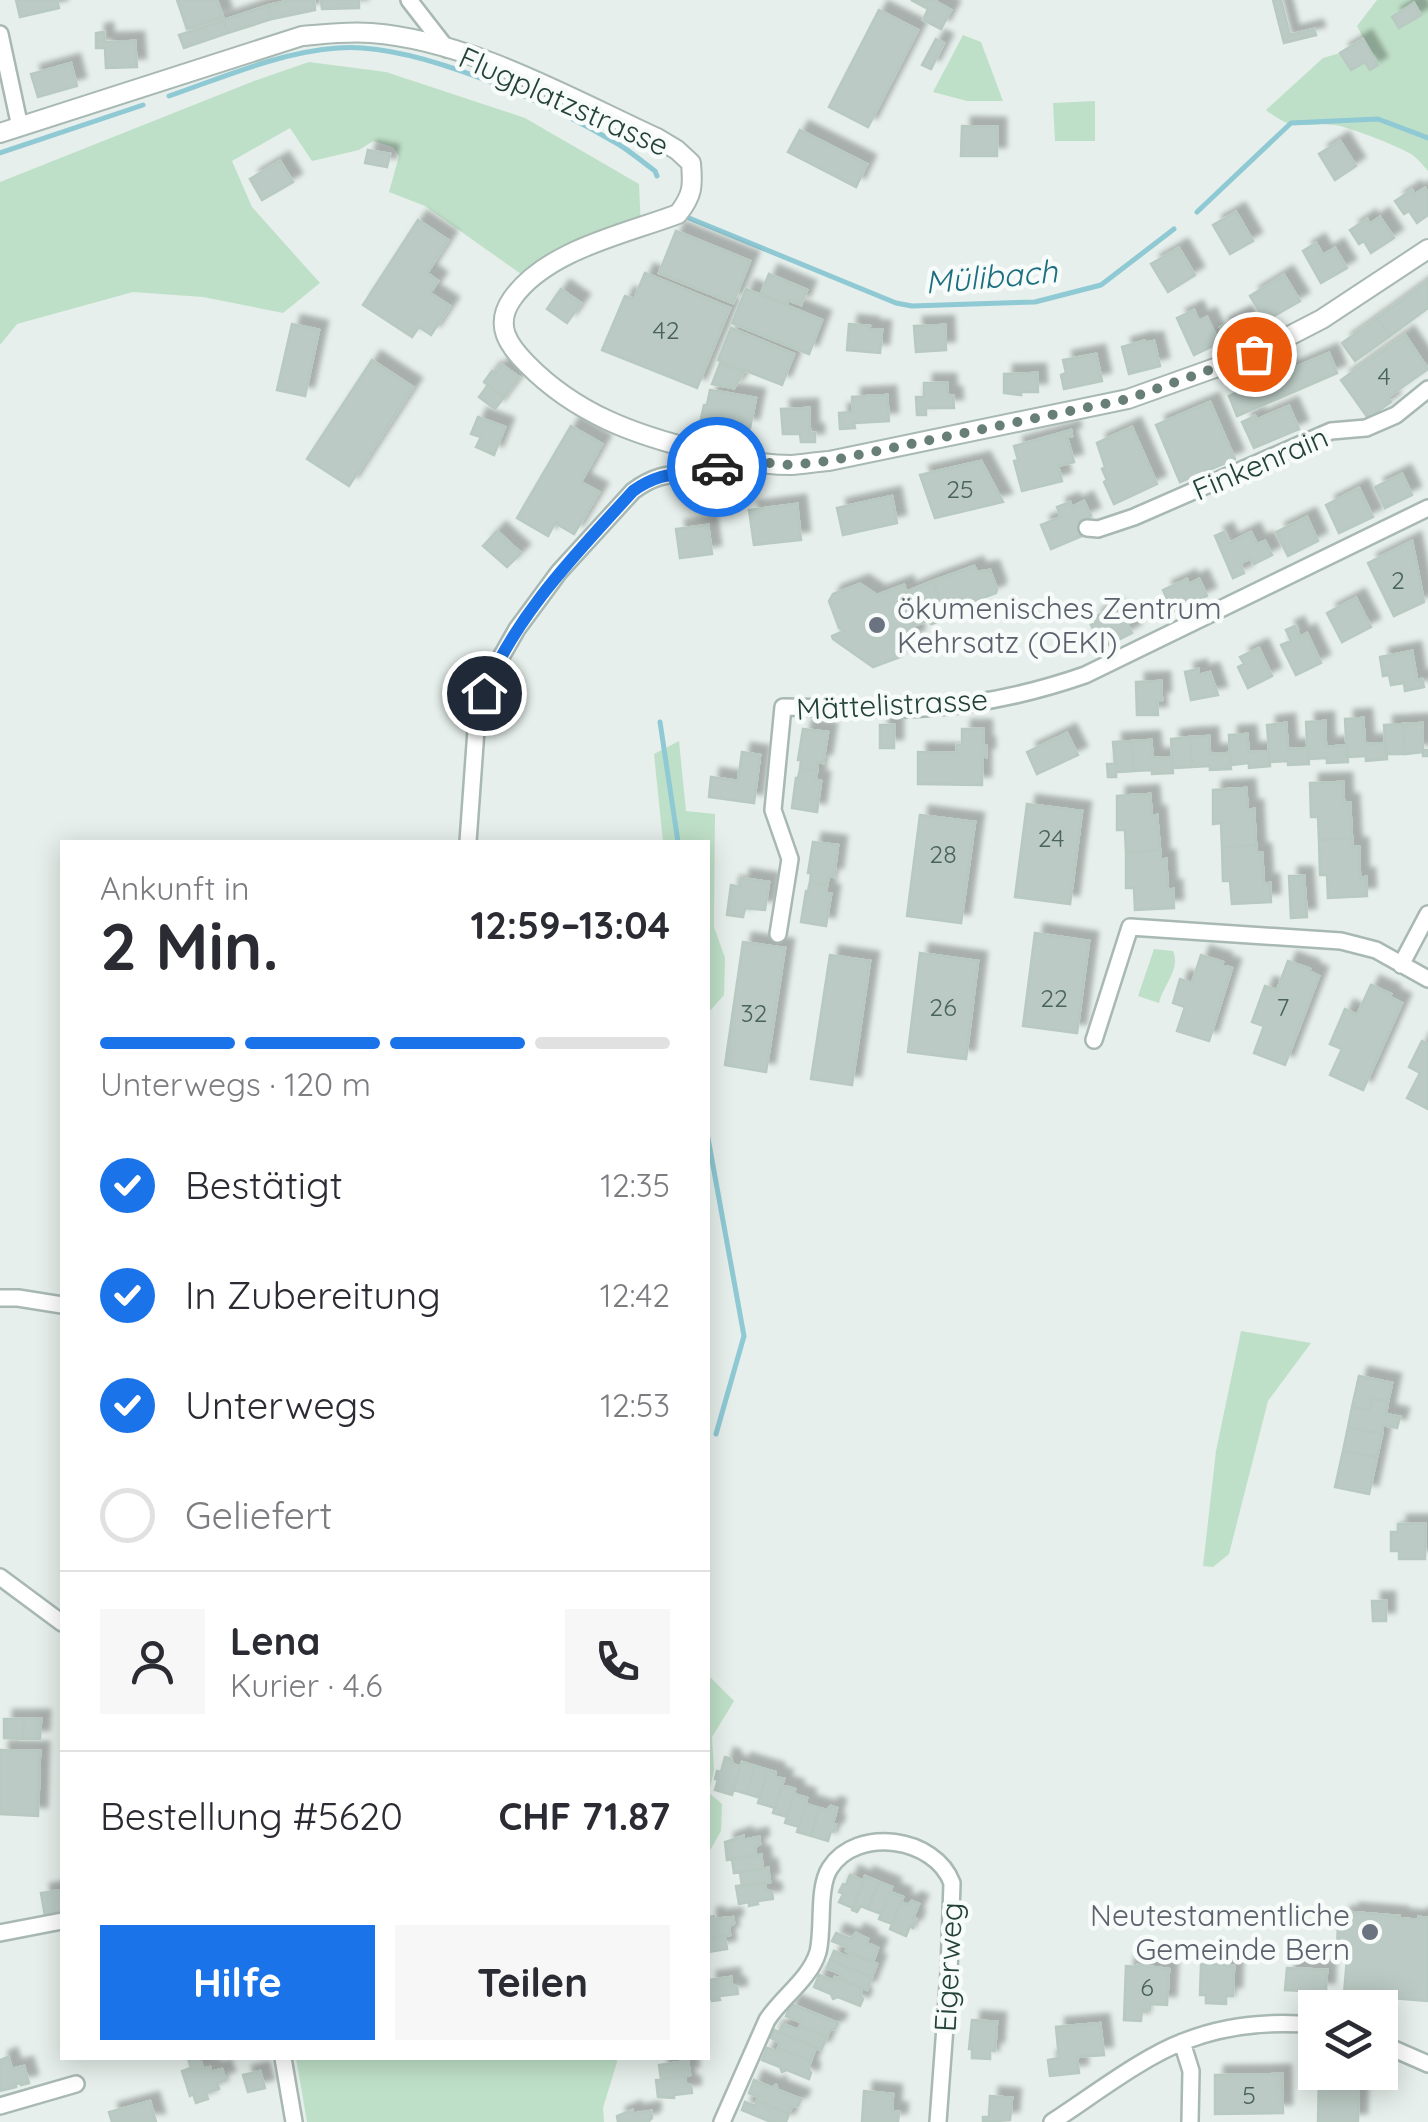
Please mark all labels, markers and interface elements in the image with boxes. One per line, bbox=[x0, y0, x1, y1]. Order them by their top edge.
street label: Flugplatzstrasse bbox=[453, 38, 675, 164]
water label: Mülibach bbox=[923, 250, 1060, 302]
pin bbox=[1212, 312, 1297, 397]
house number: 42 bbox=[652, 314, 680, 345]
icon: bag bbox=[1227, 327, 1282, 382]
house number: 4 bbox=[1377, 360, 1391, 391]
courier bbox=[667, 417, 767, 517]
street label: Finkenrain bbox=[1187, 417, 1333, 509]
icon: car bbox=[690, 440, 745, 495]
house number: 25 bbox=[946, 473, 974, 504]
house number: 2 bbox=[1391, 564, 1405, 595]
place label: ökumenisches Zentrum Kehrsatz (OEKI) bbox=[897, 589, 1222, 661]
marker: ökumenisches Zentrum Kehrsatz (OEKI) bbox=[866, 614, 888, 636]
pin bbox=[442, 651, 527, 736]
icon: home bbox=[457, 666, 512, 721]
street label: Mättelistrasse bbox=[795, 680, 989, 728]
house number: 24 bbox=[1038, 822, 1064, 853]
house number: 28 bbox=[929, 838, 957, 869]
text: Ankunft in bbox=[100, 868, 249, 908]
text: 12:59–13:04 bbox=[470, 901, 670, 949]
text: 2 Min. bbox=[100, 905, 279, 986]
house number: 22 bbox=[1040, 982, 1068, 1013]
house number: 26 bbox=[929, 991, 957, 1022]
house number: 7 bbox=[1277, 991, 1290, 1022]
house number: 32 bbox=[741, 997, 767, 1028]
text: Unterwegs · 120 m bbox=[100, 1064, 371, 1104]
icon: check bbox=[100, 1158, 155, 1213]
text: Bestätigt bbox=[185, 1161, 343, 1209]
text: 12:35 bbox=[600, 1165, 670, 1205]
icon: check bbox=[100, 1268, 155, 1323]
text: In Zubereitung bbox=[185, 1271, 441, 1319]
text: 12:42 bbox=[600, 1275, 670, 1315]
icon: check bbox=[100, 1378, 155, 1433]
text: Unterwegs bbox=[185, 1381, 376, 1429]
text: 12:53 bbox=[600, 1385, 670, 1425]
text: Geliefert bbox=[185, 1491, 332, 1539]
button: person bbox=[100, 1609, 205, 1714]
button: phone bbox=[565, 1609, 670, 1714]
text: Lena bbox=[230, 1617, 320, 1665]
text: Kurier · 4.6 bbox=[230, 1665, 383, 1705]
text: Bestellung #5620 bbox=[100, 1792, 403, 1840]
text: CHF 71.87 bbox=[499, 1792, 670, 1840]
place label: Neutestamentliche Gemeinde Bern bbox=[1090, 1896, 1350, 1968]
street label: Eigerweg bbox=[926, 1901, 970, 2033]
marker: Neutestamentliche Gemeinde Bern bbox=[1359, 1921, 1381, 1943]
button: Hilfe bbox=[100, 1925, 375, 2040]
button: Teilen bbox=[395, 1925, 670, 2040]
house number: 6 bbox=[1140, 1971, 1154, 2002]
map controls bbox=[1298, 1990, 1398, 2090]
button: layers bbox=[1298, 1990, 1398, 2090]
house number: 5 bbox=[1242, 2079, 1256, 2110]

